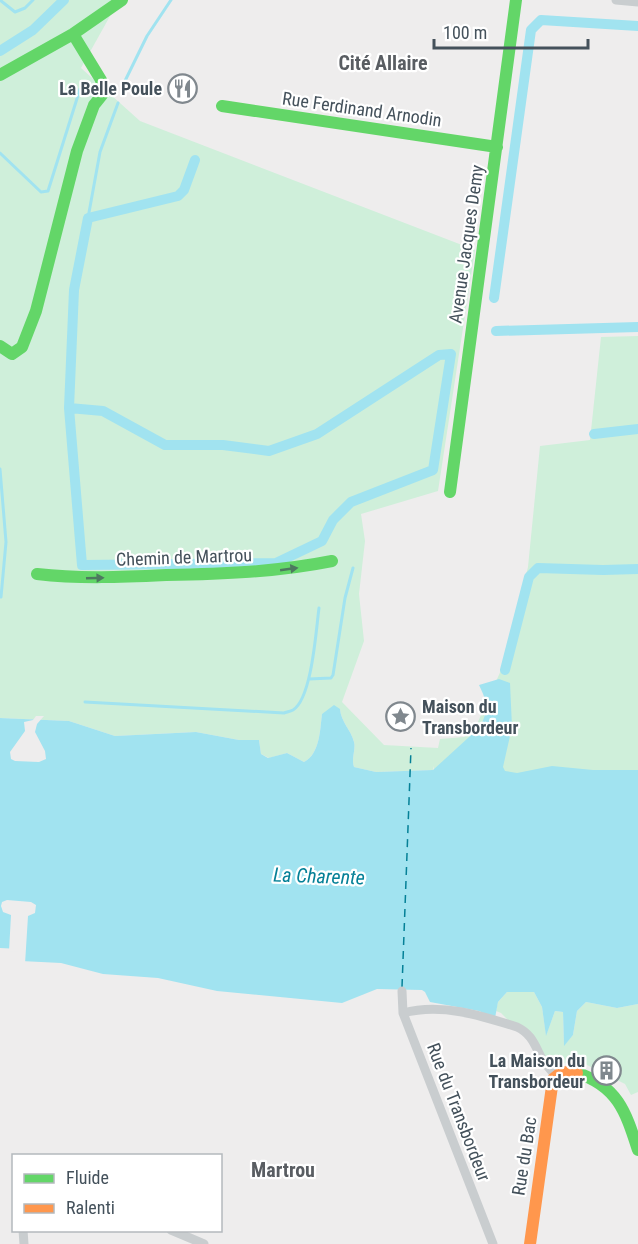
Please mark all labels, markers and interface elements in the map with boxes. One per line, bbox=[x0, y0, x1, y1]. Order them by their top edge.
scale bar bbox=[434, 12, 588, 50]
text: 100 m bbox=[443, 22, 487, 43]
district label: Cité Allaire bbox=[338, 51, 428, 75]
restaurant icon: La Belle Poule bbox=[167, 72, 199, 104]
place label: La Belle Poule bbox=[59, 78, 162, 99]
street label: Rue Ferdinand Arnodin bbox=[281, 87, 443, 131]
street label: Avenue Jacques Demy bbox=[444, 163, 488, 325]
street label: Chemin de Martrou bbox=[116, 544, 252, 570]
one-way arrow bbox=[280, 564, 299, 573]
one-way arrow bbox=[85, 573, 104, 582]
place label: Maison du Transbordeur bbox=[422, 696, 518, 738]
place icon: Maison du Transbordeur bbox=[385, 700, 417, 732]
water label: La Charente bbox=[273, 862, 365, 890]
street label: Rue du Transbordeur bbox=[423, 1040, 495, 1185]
place label: La Maison du Transbordeur bbox=[489, 1050, 585, 1092]
building icon: La Maison du Transbordeur bbox=[590, 1054, 622, 1086]
street label: Rue du Bac bbox=[507, 1115, 541, 1197]
legend bbox=[12, 1154, 222, 1232]
district label: Martrou bbox=[251, 1158, 315, 1182]
text: Fluide bbox=[66, 1167, 109, 1188]
text: Ralenti bbox=[66, 1197, 115, 1218]

